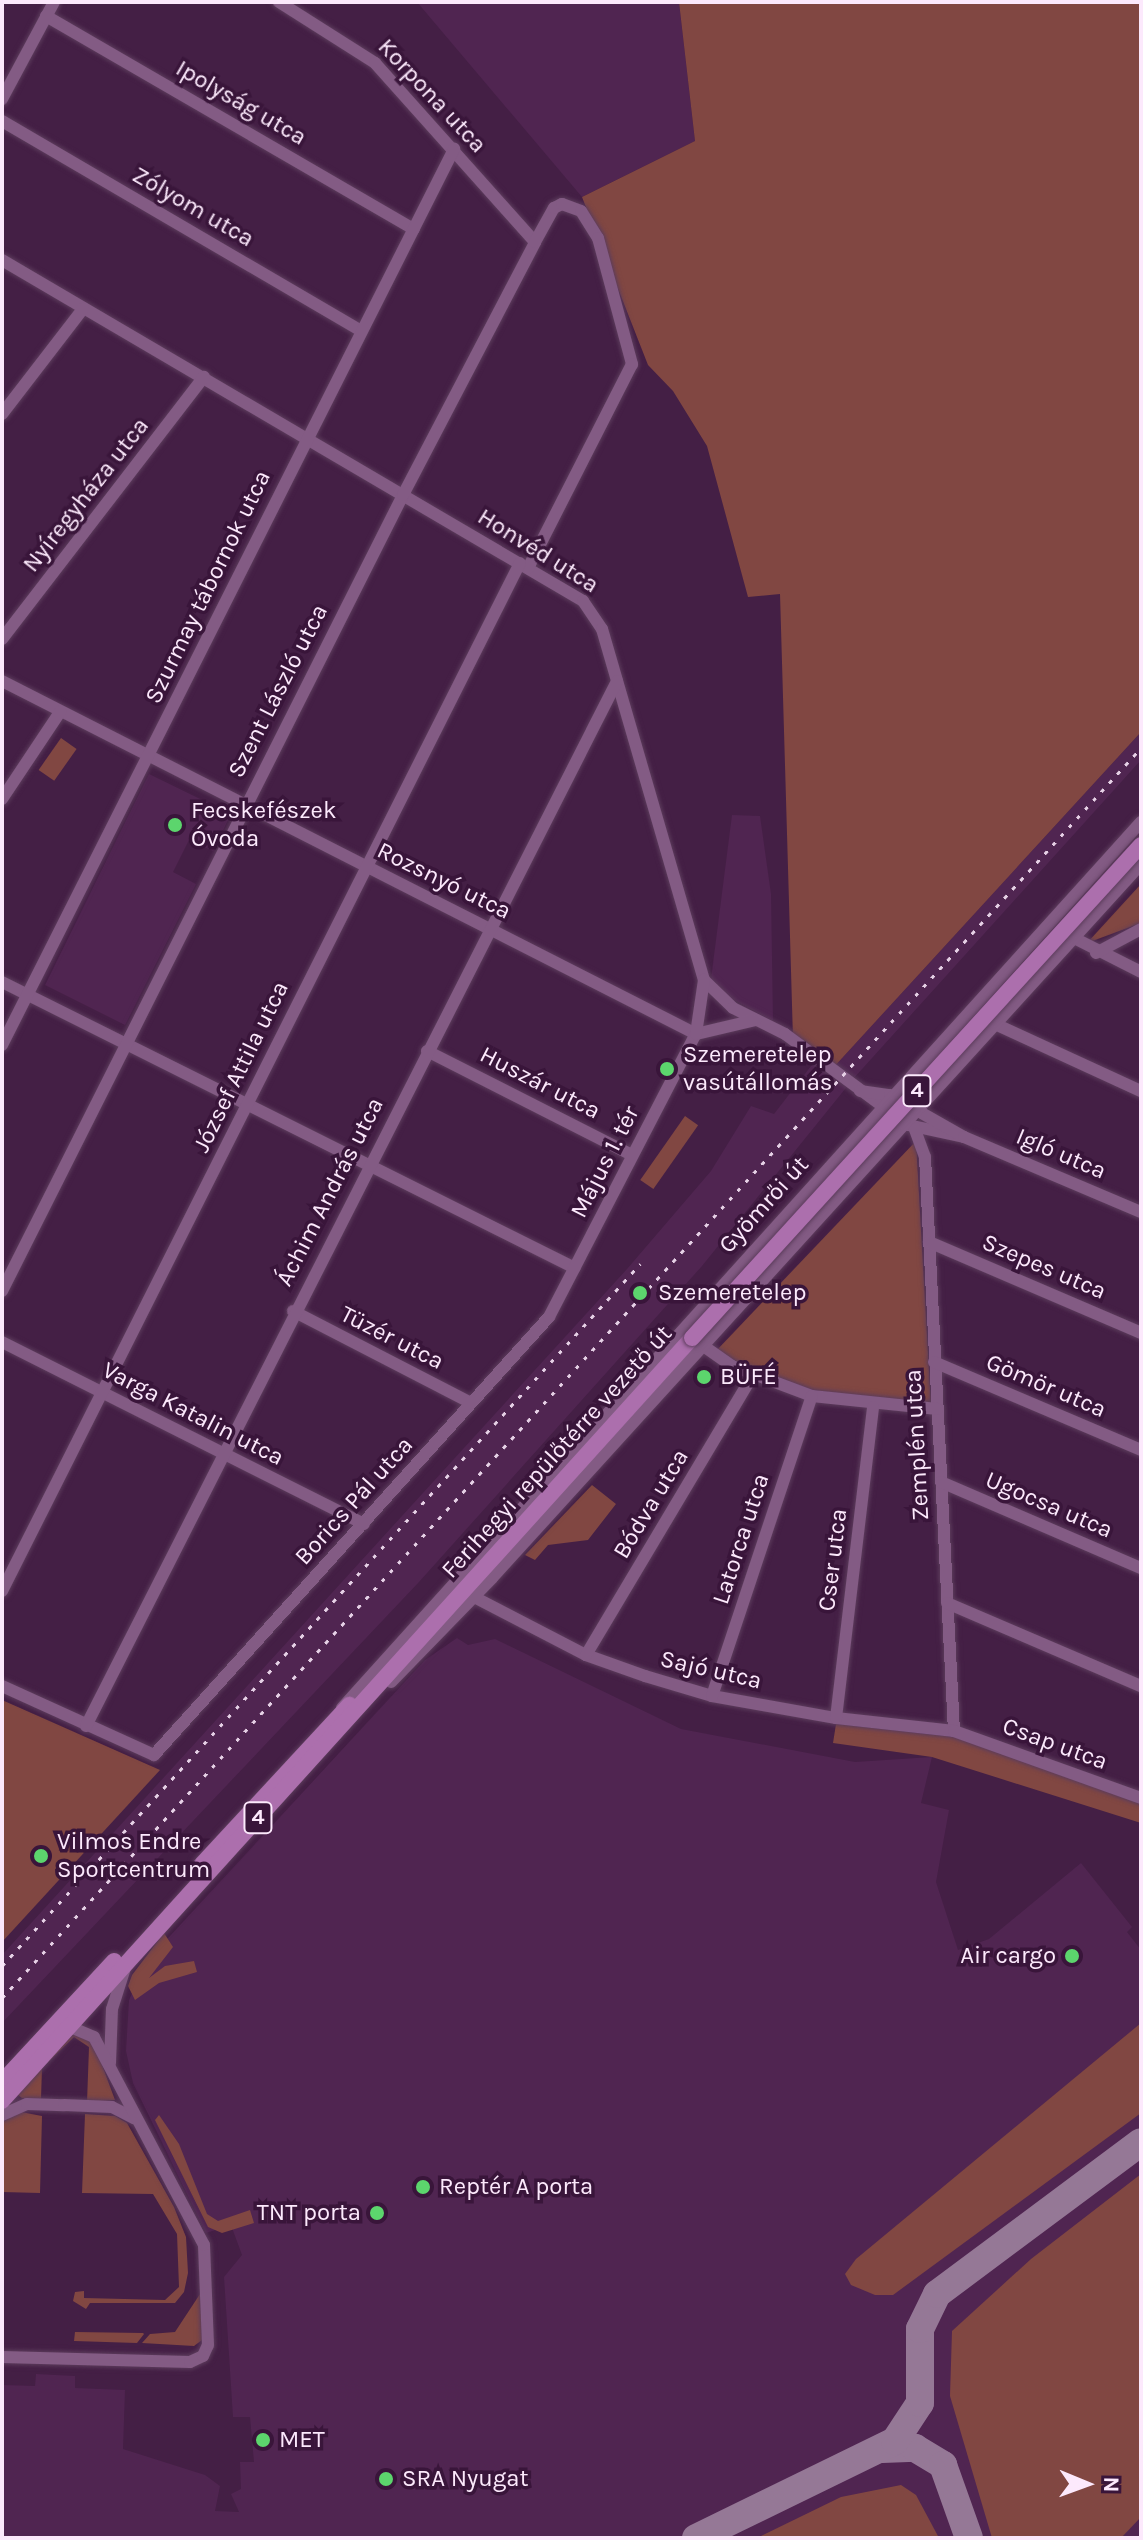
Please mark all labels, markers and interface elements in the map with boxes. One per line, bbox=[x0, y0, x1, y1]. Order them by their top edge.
street label: Korpona utca bbox=[372, 33, 492, 159]
street label: Ipolyság utca bbox=[171, 54, 311, 152]
street label: Zólyom utca bbox=[127, 161, 259, 253]
street label: Nyíregyháza utca bbox=[17, 412, 155, 578]
street label: Szurmay tábornok utca bbox=[139, 466, 277, 708]
street label: Honvéd utca bbox=[472, 502, 604, 600]
street label: Szent László utca bbox=[222, 600, 334, 782]
place label: Fecskefészek Óvoda bbox=[191, 797, 336, 853]
marker: Fecskefészek Óvoda bbox=[166, 816, 184, 834]
street label: Rozsnyó utca bbox=[372, 836, 516, 926]
street label: József Attila utca bbox=[187, 977, 295, 1157]
street label: Huszár utca bbox=[475, 1040, 605, 1126]
place label: Szemeretelep vasútállomás bbox=[683, 1041, 832, 1097]
marker: Szemeretelep vasútállomás bbox=[658, 1060, 676, 1078]
road number: 4 bbox=[901, 1073, 933, 1109]
street label: Áchim András utca bbox=[270, 1093, 390, 1291]
street label: Május 1. tér bbox=[565, 1101, 645, 1223]
street label: Igló utca bbox=[1012, 1122, 1110, 1186]
street label: Gyömrői út bbox=[713, 1151, 815, 1259]
street label: Szepes utca bbox=[978, 1228, 1110, 1306]
place label: Szemeretelep bbox=[658, 1279, 806, 1307]
marker: Szemeretelep bbox=[629, 1282, 651, 1304]
street label: Tüzér utca bbox=[336, 1300, 448, 1376]
street label: Ferihegyi repülőtérre vezető út bbox=[436, 1320, 678, 1584]
street label: Gömör utca bbox=[982, 1348, 1110, 1424]
street label: Varga Katalin utca bbox=[97, 1356, 289, 1472]
place label: BÜFÉ bbox=[720, 1363, 777, 1391]
marker: BÜFÉ bbox=[695, 1368, 713, 1386]
street label: Zemplén utca bbox=[899, 1369, 935, 1521]
street label: Borics Pál utca bbox=[289, 1431, 419, 1571]
street label: Bódva utca bbox=[607, 1444, 695, 1564]
street label: Ugocsa utca bbox=[981, 1465, 1117, 1545]
street label: Latorca utca bbox=[706, 1470, 776, 1608]
street label: Cser utca bbox=[812, 1507, 854, 1613]
street label: Sajó utca bbox=[657, 1644, 765, 1696]
street label: Csap utca bbox=[999, 1712, 1111, 1776]
road number: 4 bbox=[242, 1800, 274, 1836]
place label: Vilmos Endre Sportcentrum bbox=[57, 1828, 210, 1884]
marker: Vilmos Endre Sportcentrum bbox=[32, 1847, 50, 1865]
place label: Air cargo bbox=[960, 1942, 1056, 1970]
marker: Air cargo bbox=[1063, 1947, 1081, 1965]
place label: Reptér A porta bbox=[439, 2173, 593, 2201]
marker: Reptér A porta bbox=[414, 2178, 432, 2196]
place label: TNT porta bbox=[257, 2199, 361, 2227]
marker: TNT porta bbox=[368, 2204, 386, 2222]
place label: MET bbox=[279, 2426, 325, 2454]
marker: MET bbox=[254, 2431, 272, 2449]
north arrow bbox=[1047, 2444, 1127, 2524]
place label: SRA Nyugat bbox=[402, 2465, 529, 2493]
marker: SRA Nyugat bbox=[377, 2470, 395, 2488]
text: N bbox=[1098, 2476, 1124, 2493]

